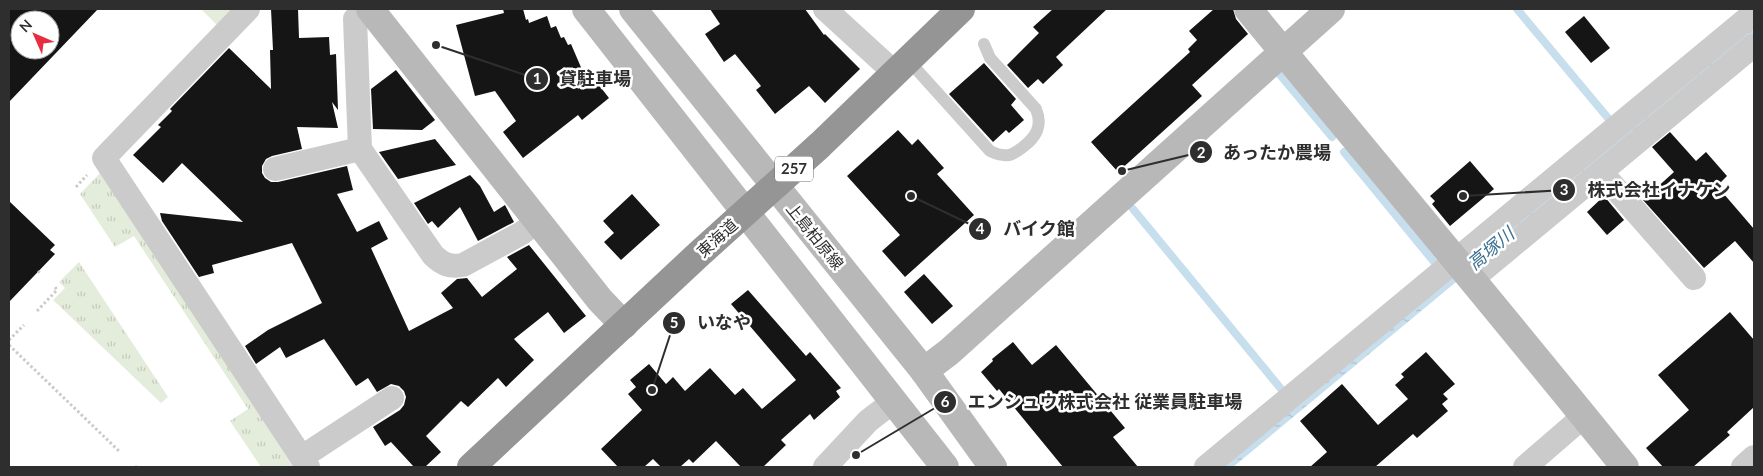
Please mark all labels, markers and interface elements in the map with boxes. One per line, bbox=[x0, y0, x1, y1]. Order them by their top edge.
north arrow bbox=[10, 10, 60, 60]
text: N bbox=[16, 16, 35, 35]
callout: 貸駐車場 bbox=[524, 62, 641, 95]
text: 貸駐車場 bbox=[559, 67, 631, 89]
text: 1 bbox=[533, 69, 541, 87]
callout: あったか農場 bbox=[1188, 136, 1341, 169]
text: あったか農場 bbox=[1223, 141, 1331, 163]
text: 2 bbox=[1197, 143, 1206, 161]
road number: 257 bbox=[775, 156, 813, 182]
callout: 株式会社イナケン bbox=[1552, 173, 1741, 206]
text: 株式会社イナケン bbox=[1587, 178, 1731, 200]
text: 3 bbox=[1560, 180, 1568, 198]
street label: 上島柏原線 bbox=[783, 199, 848, 273]
callout: バイク館 bbox=[968, 212, 1085, 245]
street label: 東海道 bbox=[692, 215, 741, 261]
text: バイク館 bbox=[1003, 217, 1075, 239]
text: 4 bbox=[976, 219, 985, 237]
water label: 高塚川 bbox=[1463, 221, 1520, 274]
callout: いなや bbox=[662, 307, 761, 340]
text: いなや bbox=[697, 311, 751, 333]
text: 5 bbox=[670, 313, 678, 331]
callout: エンシュウ株式会社 従業員駐車場 bbox=[933, 385, 1252, 418]
text: エンシュウ株式会社 従業員駐車場 bbox=[968, 390, 1242, 412]
text: 6 bbox=[941, 392, 950, 410]

